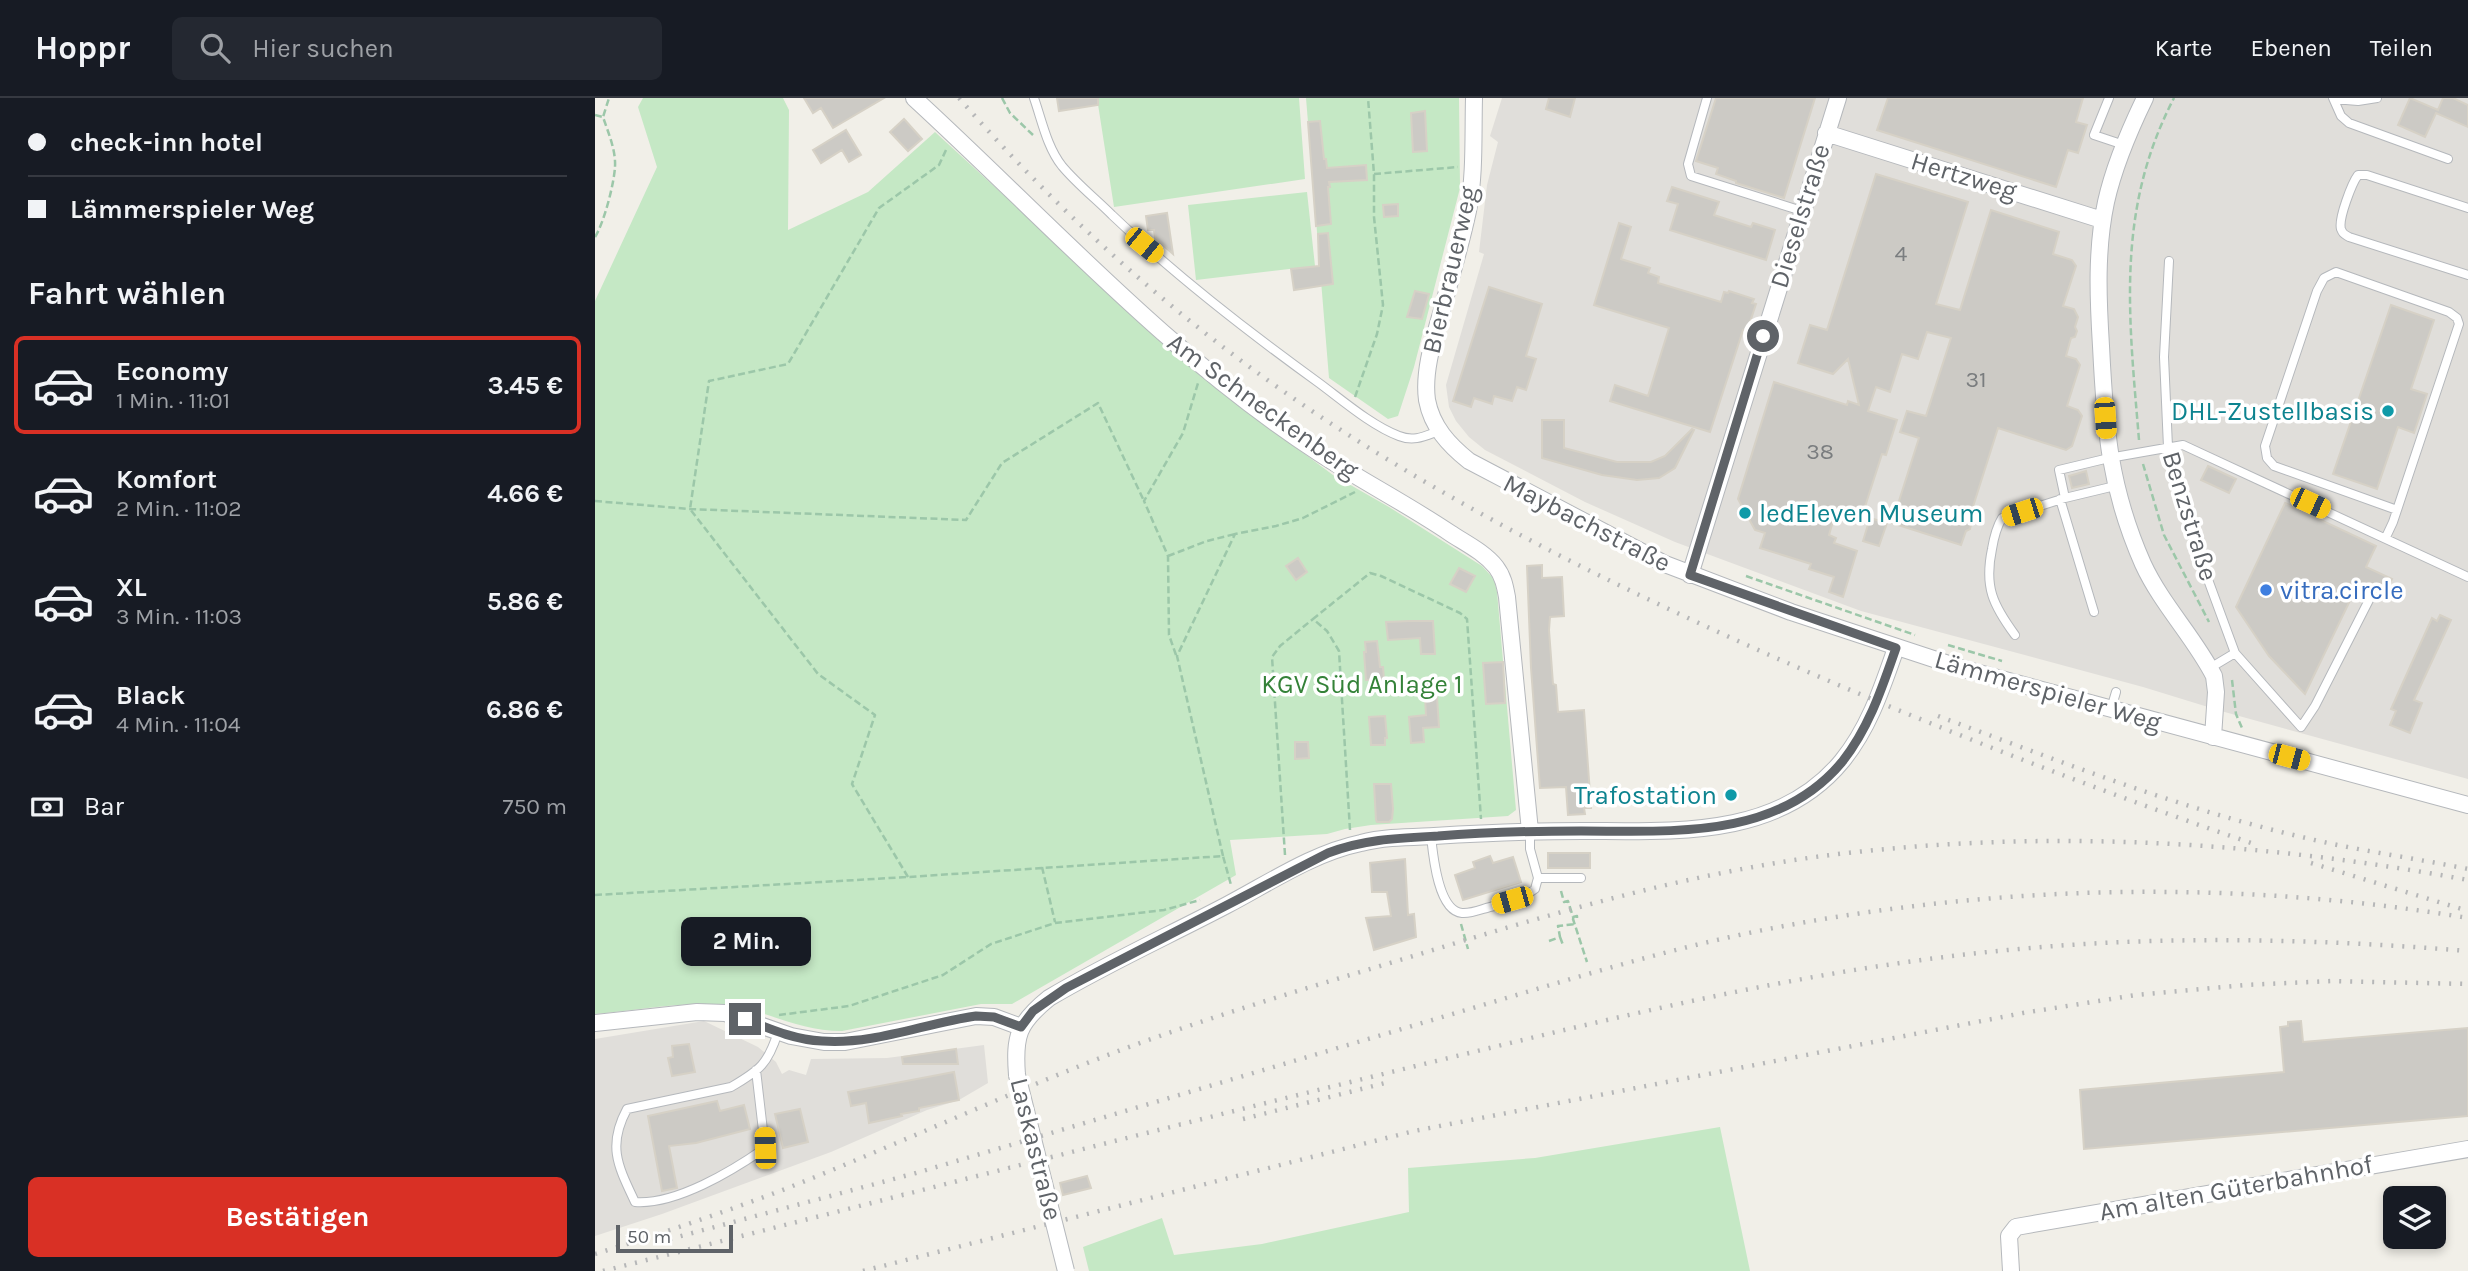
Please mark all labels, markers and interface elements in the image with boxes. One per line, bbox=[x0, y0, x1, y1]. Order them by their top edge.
search box bbox=[172, 17, 662, 80]
text: Hoppr bbox=[35, 29, 130, 67]
icon: search bbox=[196, 29, 234, 67]
text: Hier suchen bbox=[252, 33, 394, 64]
text: Karte bbox=[2155, 34, 2212, 62]
text: Ebenen bbox=[2250, 34, 2332, 62]
text: Teilen bbox=[2370, 34, 2433, 62]
text: check-inn hotel bbox=[70, 127, 263, 158]
street label: Dieselstraße bbox=[1763, 140, 1837, 292]
street label: Hertzweg bbox=[1907, 145, 2021, 207]
street label: Bierbrauerweg bbox=[1416, 183, 1484, 357]
text: Lämmerspieler Weg bbox=[70, 194, 314, 225]
car bbox=[1122, 224, 1167, 266]
house number: 4 bbox=[1895, 240, 1908, 267]
text: Fahrt wählen bbox=[28, 275, 226, 312]
route start bbox=[1747, 320, 1779, 352]
street label: Am Schneckenberg bbox=[1161, 326, 1365, 486]
icon: car bbox=[32, 354, 95, 417]
text: Economy bbox=[116, 356, 228, 387]
house number: 31 bbox=[1965, 366, 1987, 393]
text: 3.45 € bbox=[488, 370, 563, 401]
text: 1 Min. · 11:01 bbox=[116, 387, 230, 414]
car bbox=[2094, 396, 2117, 440]
place label: DHL-Zustellbasis bbox=[2171, 396, 2374, 427]
marker: DHL-Zustellbasis bbox=[2380, 403, 2396, 419]
house number: 38 bbox=[1806, 438, 1834, 465]
street label: Benzstraße bbox=[2156, 447, 2224, 585]
icon: car bbox=[32, 462, 95, 525]
text: Komfort bbox=[116, 464, 217, 495]
street label: Maybachstraße bbox=[1498, 467, 1676, 579]
text: 4.66 € bbox=[487, 478, 563, 509]
car bbox=[2287, 485, 2334, 521]
text: 2 Min. · 11:02 bbox=[116, 495, 242, 522]
car bbox=[1999, 496, 2046, 528]
place label: ledEleven Museum bbox=[1759, 498, 1983, 529]
marker: ledEleven Museum bbox=[1737, 505, 1753, 521]
icon: car bbox=[32, 570, 95, 633]
text: XL bbox=[116, 572, 147, 603]
place label: vitra.circle bbox=[2280, 575, 2404, 606]
marker: vitra.circle bbox=[2258, 582, 2274, 598]
text: 5.86 € bbox=[487, 586, 563, 617]
text: 3 Min. · 11:03 bbox=[116, 603, 242, 630]
street label: Lämmerspieler Weg bbox=[1931, 644, 2165, 738]
park label: KGV Süd Anlage 1 bbox=[1261, 669, 1463, 700]
icon: car bbox=[32, 678, 95, 741]
text: Black bbox=[116, 680, 185, 711]
text: 6.86 € bbox=[486, 694, 563, 725]
text: 4 Min. · 11:04 bbox=[116, 711, 241, 738]
car bbox=[2266, 741, 2313, 773]
place label: Trafostation bbox=[1574, 780, 1717, 811]
marker: Trafostation bbox=[1723, 787, 1739, 803]
icon: cash bbox=[28, 788, 66, 826]
text: Bar bbox=[84, 791, 124, 822]
text: 750 m bbox=[503, 793, 567, 820]
car bbox=[1489, 884, 1536, 916]
callout: 2 Min. bbox=[680, 918, 810, 967]
text: 2 Min. bbox=[713, 928, 779, 955]
route end bbox=[729, 1003, 761, 1035]
street label: Laskastraße bbox=[1003, 1075, 1069, 1223]
car bbox=[754, 1127, 777, 1169]
street label: Am alten Güterbahnhof bbox=[2097, 1149, 2376, 1227]
button: Bestätigen bbox=[28, 1177, 567, 1257]
map controls bbox=[2383, 1186, 2446, 1249]
button: layers bbox=[2383, 1186, 2446, 1249]
scale bar bbox=[616, 1222, 733, 1254]
text: 50 m bbox=[627, 1226, 671, 1248]

